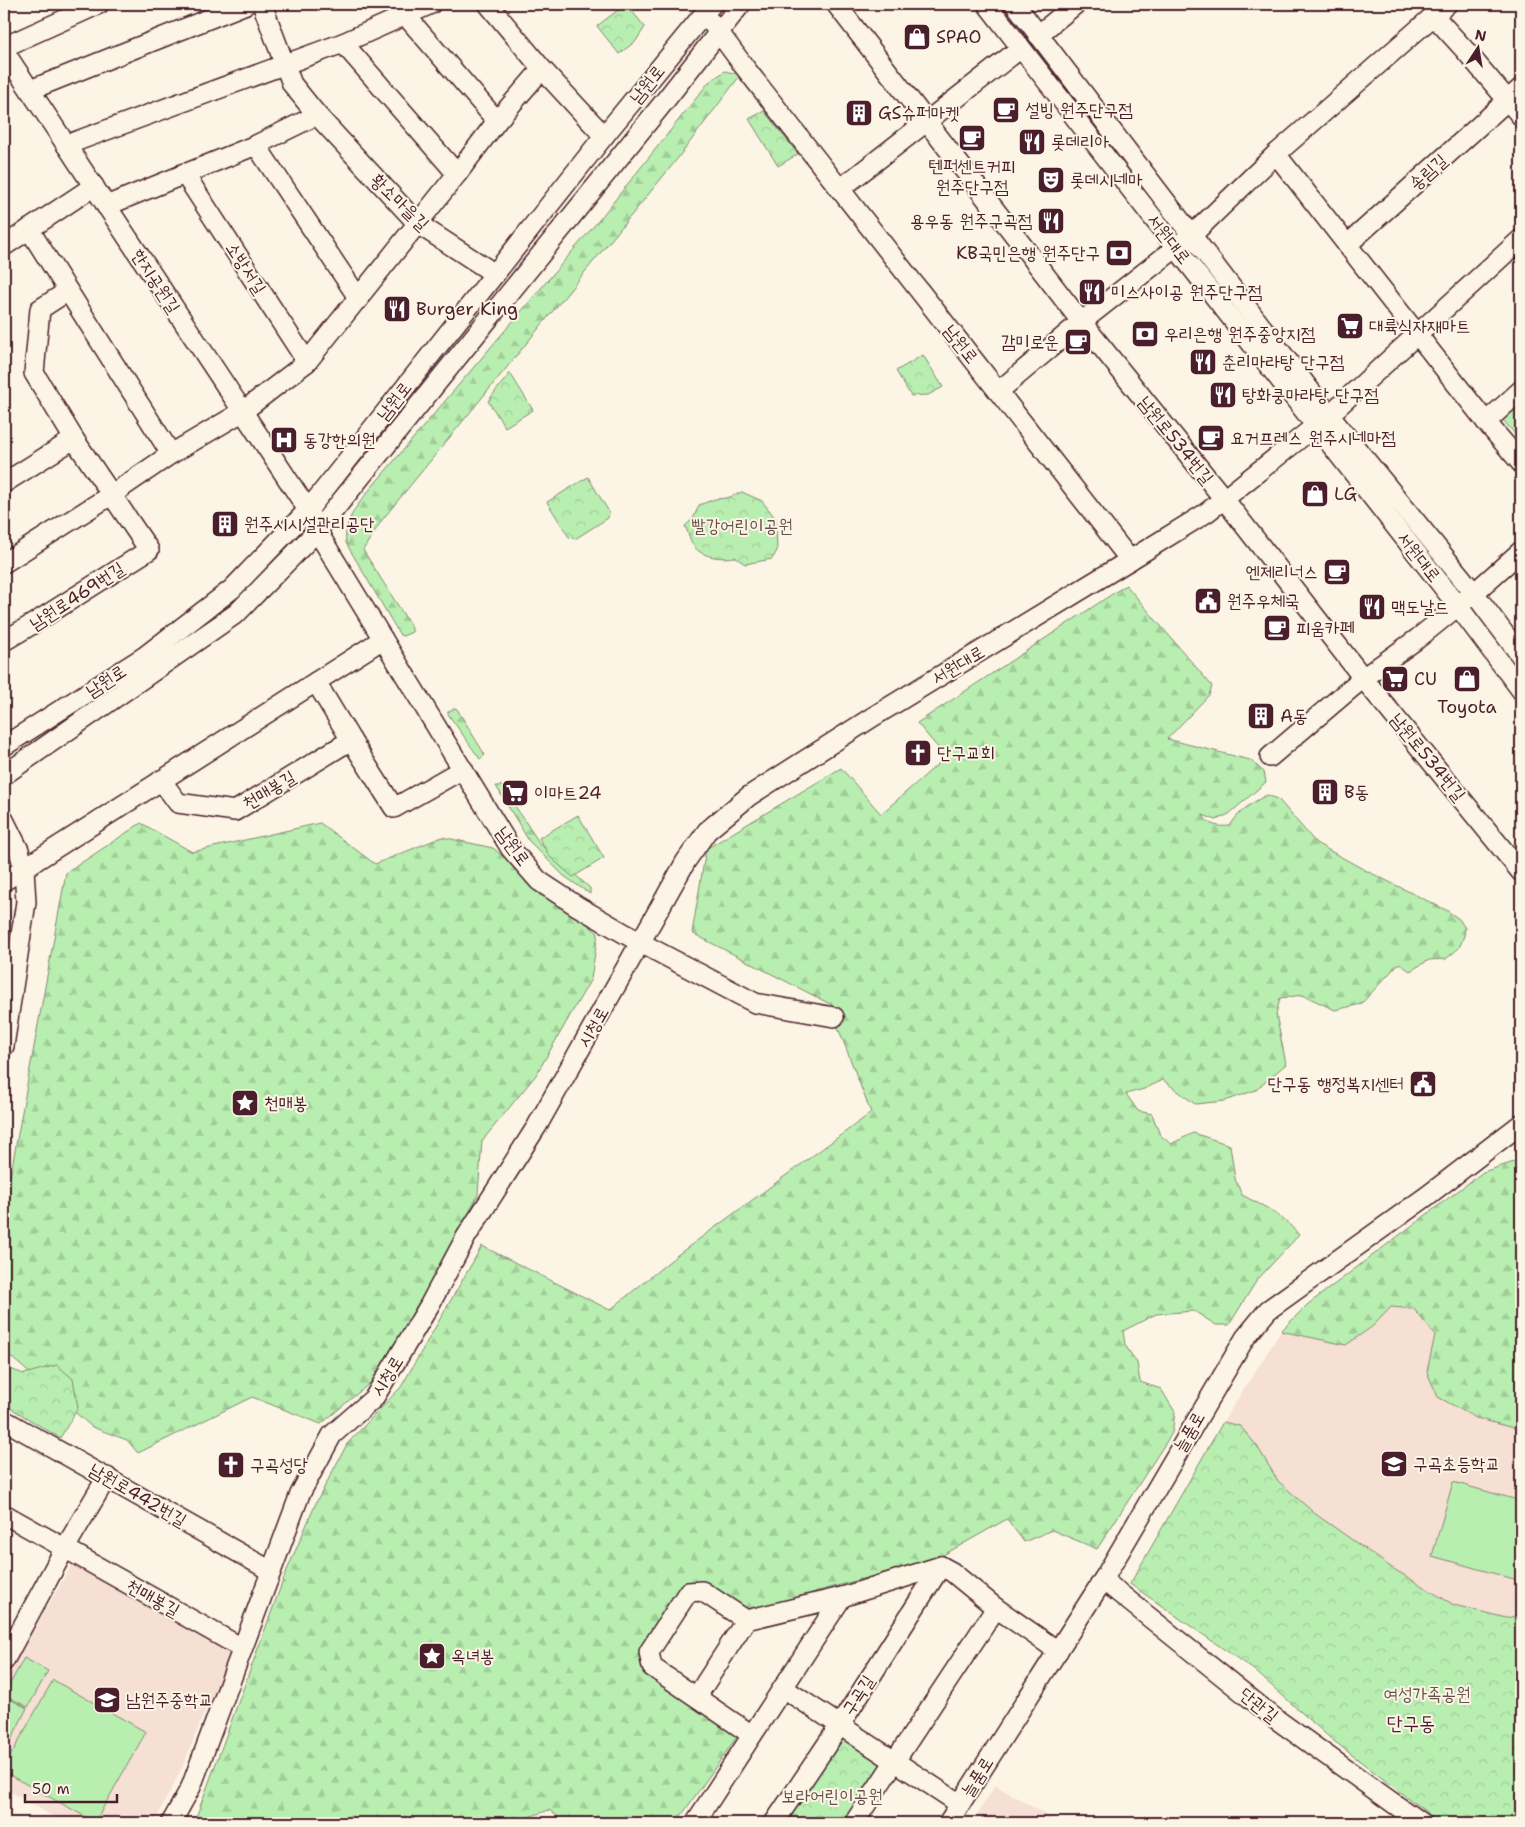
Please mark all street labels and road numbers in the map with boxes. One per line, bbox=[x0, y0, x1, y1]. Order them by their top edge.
street label: 남원로 bbox=[624, 60, 670, 108]
street label: 송림길 bbox=[1404, 148, 1453, 195]
street label: 황소마을길 bbox=[366, 168, 435, 236]
street label: 서원대로 bbox=[1142, 209, 1196, 269]
street label: 소방서길 bbox=[220, 237, 272, 299]
street label: 한지공원길 bbox=[126, 244, 186, 318]
street label: 남원로 bbox=[938, 319, 984, 369]
street label: 남원로 bbox=[371, 376, 417, 426]
street label: 남원로534번길 bbox=[1133, 391, 1219, 490]
street label: 서원대로 bbox=[1392, 527, 1446, 587]
street label: 남원로469번길 bbox=[25, 556, 129, 636]
street label: 서원대로 bbox=[927, 640, 989, 690]
street label: 남원로 bbox=[81, 659, 131, 703]
street label: 남원로534번길 bbox=[1385, 708, 1471, 807]
street label: 천매봉길 bbox=[238, 765, 300, 815]
street label: 남원로 bbox=[491, 821, 535, 871]
street label: 시청로 bbox=[572, 1002, 614, 1052]
street label: 시청로 bbox=[365, 1351, 409, 1401]
street label: 늘품로 bbox=[1168, 1407, 1210, 1457]
street label: 남원로442번길 bbox=[85, 1457, 191, 1533]
street label: 천매봉길 bbox=[122, 1573, 185, 1623]
street label: 구곡길 bbox=[836, 1670, 880, 1720]
street label: 단관길 bbox=[1234, 1682, 1284, 1728]
street label: 늘품로 bbox=[955, 1752, 999, 1802]

